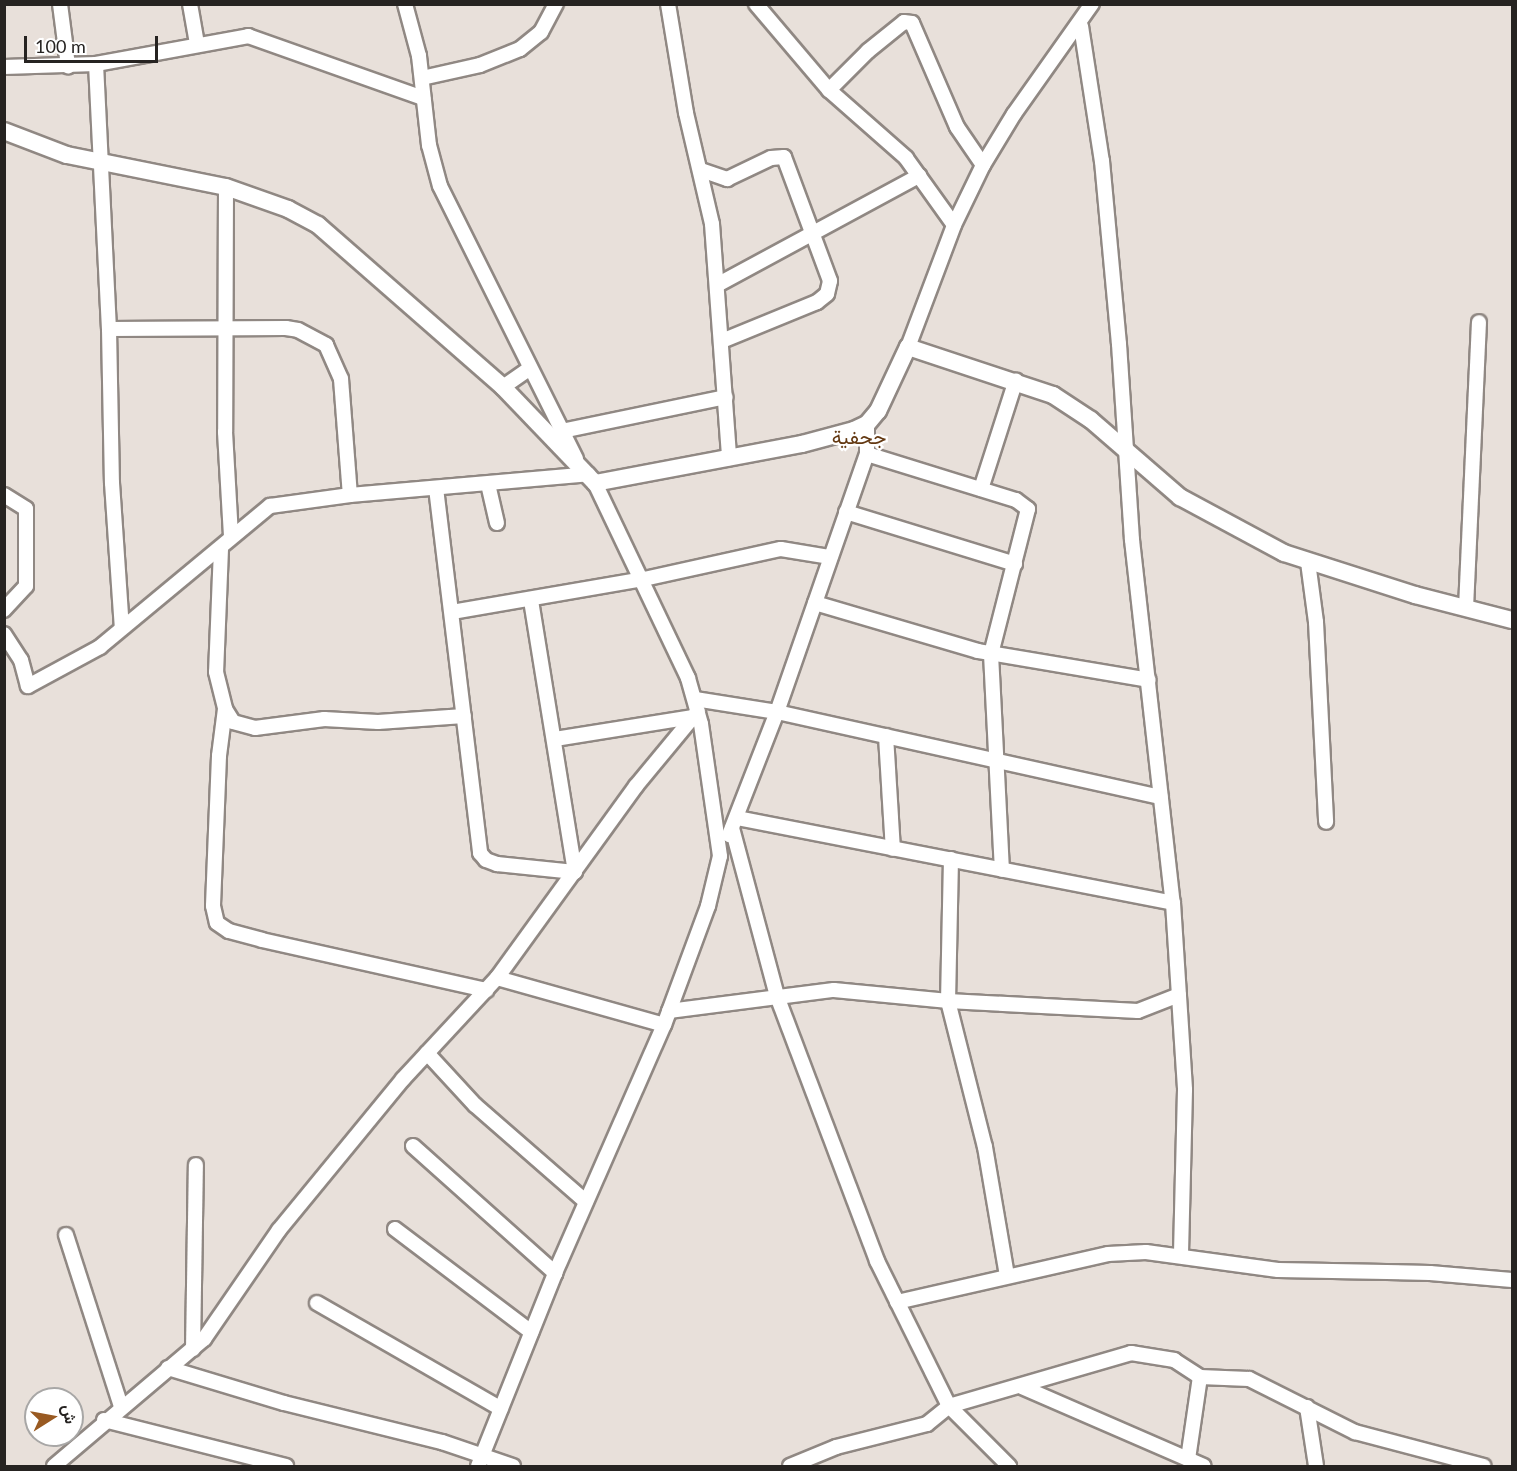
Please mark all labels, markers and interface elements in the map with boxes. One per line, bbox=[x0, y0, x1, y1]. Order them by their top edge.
scale bar bbox=[27, 24, 160, 62]
text: 100 m bbox=[35, 35, 86, 57]
district label: جحفية bbox=[832, 424, 886, 448]
north arrow bbox=[24, 1387, 84, 1447]
text: ش bbox=[59, 1403, 81, 1425]

